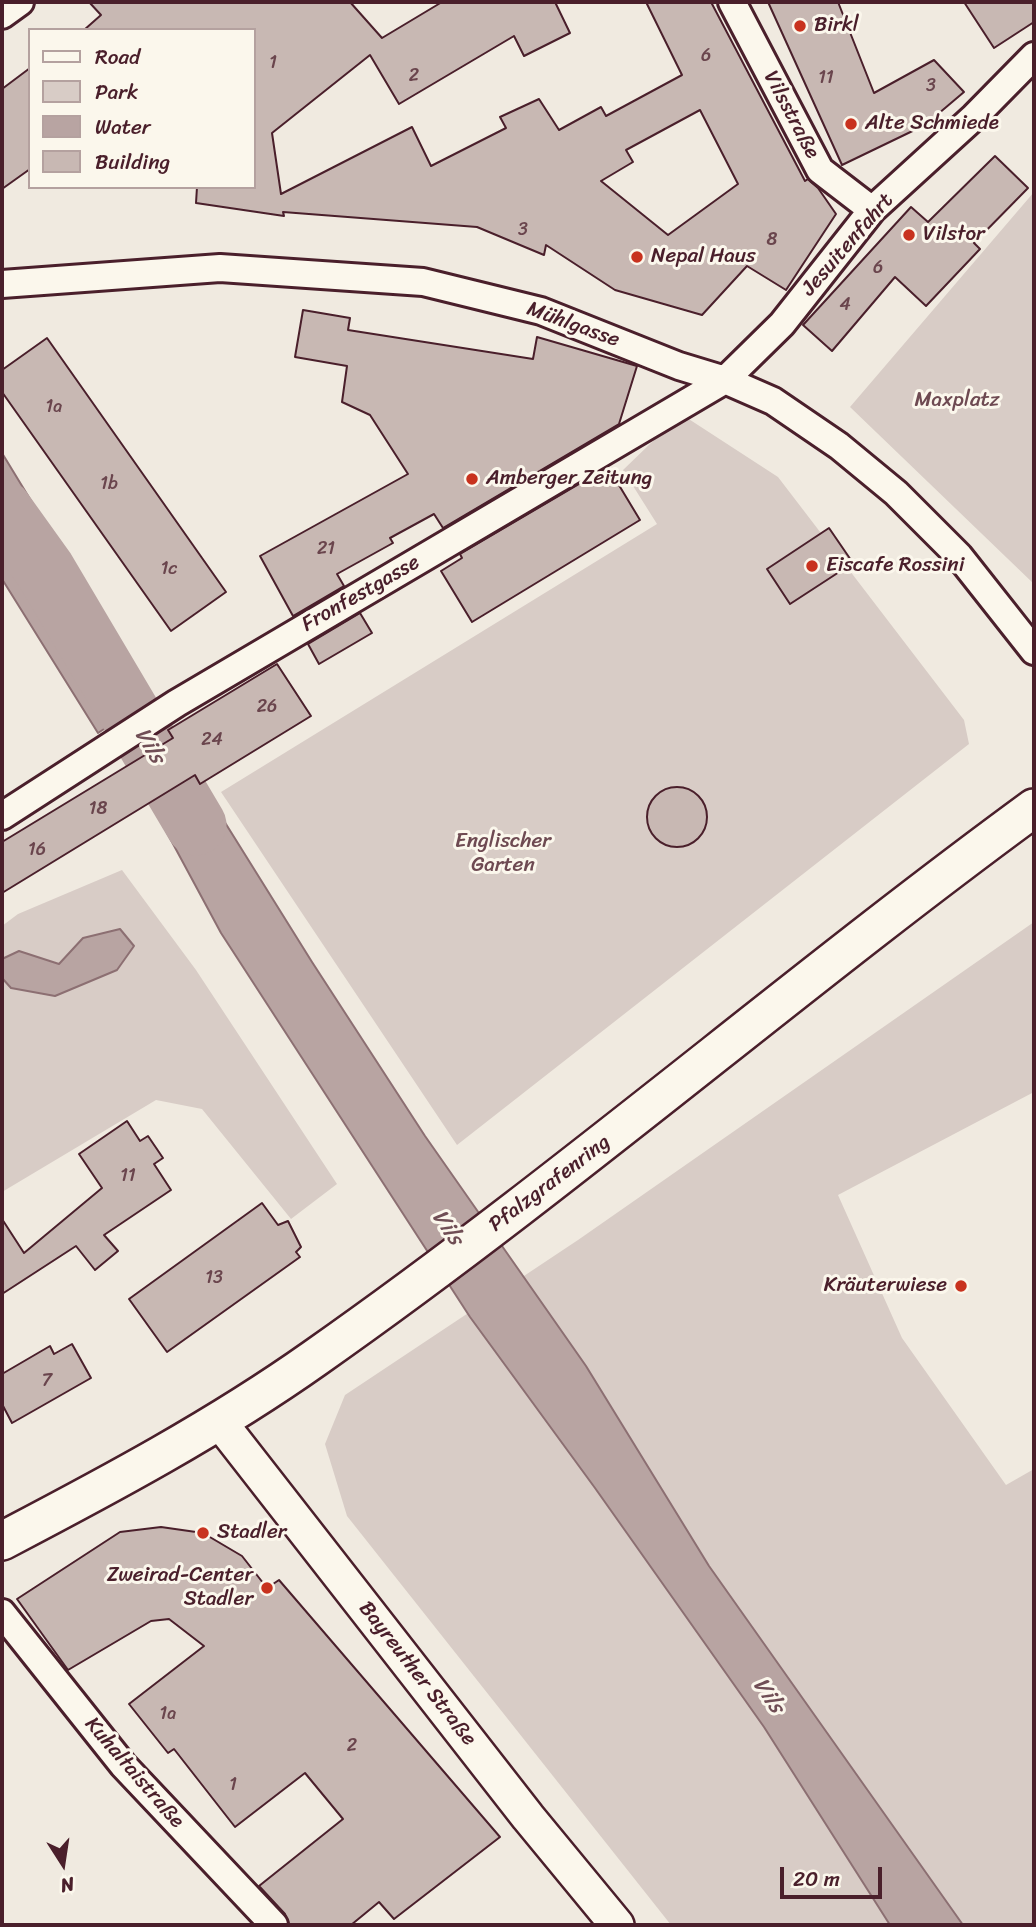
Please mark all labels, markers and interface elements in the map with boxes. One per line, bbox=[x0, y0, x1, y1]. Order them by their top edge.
place label: Birkl bbox=[814, 13, 859, 39]
marker: Birkl bbox=[792, 18, 808, 34]
legend bbox=[28, 28, 256, 189]
text: Road bbox=[95, 38, 140, 76]
house number: 6 bbox=[701, 45, 711, 67]
house number: 1 bbox=[269, 52, 277, 74]
house number: 2 bbox=[409, 65, 419, 87]
street label: Vilsstraße bbox=[757, 67, 825, 163]
house number: 11 bbox=[818, 67, 834, 89]
text: Park bbox=[95, 73, 138, 111]
house number: 3 bbox=[926, 75, 936, 97]
text: Water bbox=[95, 108, 150, 146]
place label: Alte Schmiede bbox=[865, 111, 999, 137]
marker: Alte Schmiede bbox=[843, 116, 859, 132]
text: Building bbox=[95, 143, 170, 181]
street label: Jesuitenfahrt bbox=[797, 189, 899, 301]
house number: 3 bbox=[518, 219, 528, 241]
place label: Vilstor bbox=[923, 222, 985, 248]
marker: Vilstor bbox=[901, 227, 917, 243]
house number: 8 bbox=[767, 229, 777, 251]
place label: Nepal Haus bbox=[651, 244, 756, 270]
marker: Nepal Haus bbox=[629, 249, 645, 265]
house number: 6 bbox=[873, 257, 883, 279]
house number: 4 bbox=[839, 294, 851, 316]
street label: Mühlgasse bbox=[523, 297, 623, 353]
park label: Maxplatz bbox=[914, 388, 1000, 414]
house number: 1a bbox=[46, 396, 62, 418]
place label: Amberger Zeitung bbox=[486, 466, 652, 492]
marker: Amberger Zeitung bbox=[464, 471, 480, 487]
house number: 1b bbox=[100, 473, 118, 495]
house number: 21 bbox=[317, 538, 335, 560]
street label: Fronfestgasse bbox=[298, 550, 424, 638]
place label: Eiscafe Rossini bbox=[826, 553, 965, 579]
house number: 1c bbox=[161, 558, 177, 580]
marker: Eiscafe Rossini bbox=[804, 558, 820, 574]
house number: 26 bbox=[257, 696, 277, 718]
water label: Vils bbox=[128, 723, 170, 769]
house number: 24 bbox=[201, 729, 223, 751]
house number: 18 bbox=[89, 798, 107, 820]
park label: Englischer Garten bbox=[455, 829, 551, 879]
house number: 16 bbox=[28, 839, 46, 861]
street label: Pfalzgrafenring bbox=[484, 1130, 616, 1238]
house number: 11 bbox=[120, 1165, 136, 1187]
water label: Vils bbox=[425, 1205, 469, 1251]
house number: 13 bbox=[205, 1267, 223, 1289]
place label: Kräuterwiese bbox=[824, 1273, 947, 1299]
marker: Kräuterwiese bbox=[953, 1278, 969, 1294]
house number: 7 bbox=[42, 1370, 52, 1392]
place label: Stadler bbox=[217, 1520, 286, 1546]
marker: Stadler bbox=[195, 1525, 211, 1541]
place label: Zweirad-Center Stadler bbox=[107, 1563, 253, 1613]
marker: Zweirad-Center Stadler bbox=[259, 1580, 275, 1596]
street label: Bayreuther Straße bbox=[353, 1597, 481, 1751]
water label: Vils bbox=[746, 1673, 790, 1719]
house number: 1a bbox=[160, 1703, 176, 1725]
street label: Kuhaltaistraße bbox=[79, 1712, 189, 1834]
house number: 2 bbox=[347, 1735, 357, 1757]
house number: 1 bbox=[229, 1774, 237, 1796]
north arrow bbox=[28, 1829, 98, 1899]
scale bar bbox=[784, 1854, 886, 1898]
text: 20 m bbox=[793, 1860, 840, 1898]
text: N bbox=[58, 1868, 77, 1903]

